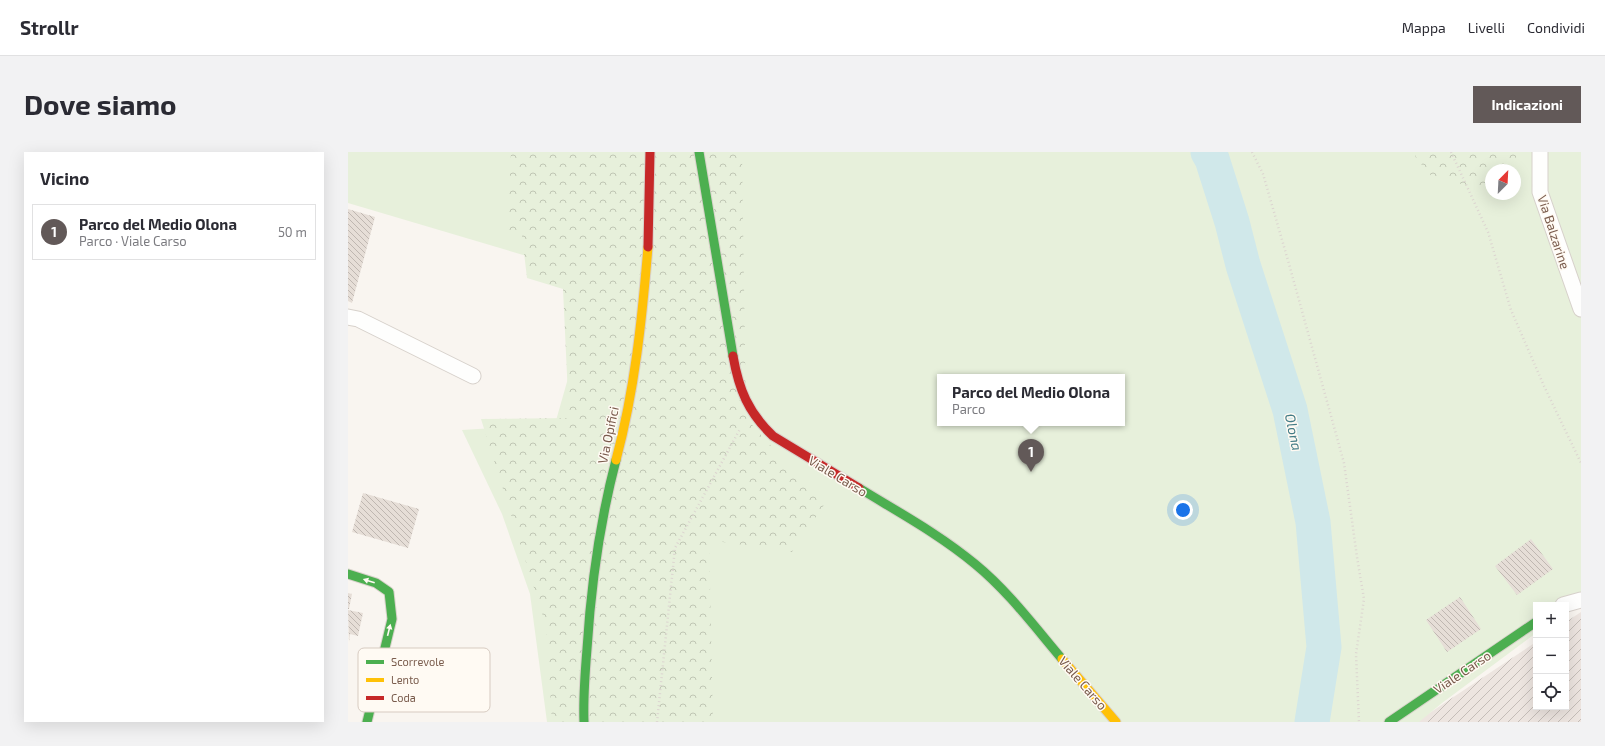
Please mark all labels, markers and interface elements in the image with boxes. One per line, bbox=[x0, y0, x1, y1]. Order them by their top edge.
text: Strollr bbox=[20, 16, 79, 39]
text: Mappa bbox=[1402, 19, 1446, 36]
text: Livelli bbox=[1468, 19, 1505, 36]
text: Condividi bbox=[1527, 19, 1585, 36]
button: Indicazioni bbox=[1473, 86, 1581, 123]
text: Dove siamo bbox=[24, 87, 177, 121]
north arrow bbox=[1485, 164, 1521, 200]
text: Vicino bbox=[40, 168, 89, 188]
street label: Via Balzarine bbox=[1534, 193, 1574, 271]
text: Parco del Medio Olona bbox=[79, 215, 237, 233]
text: 1 bbox=[51, 224, 57, 240]
text: 50 m bbox=[278, 224, 307, 240]
text: Parco · Viale Carso bbox=[79, 233, 187, 249]
popup bbox=[937, 374, 1125, 426]
text: Parco del Medio Olona bbox=[952, 383, 1110, 401]
text: Parco bbox=[952, 401, 985, 417]
street label: Via Opifici bbox=[594, 405, 622, 465]
water label: Olona bbox=[1282, 412, 1306, 452]
pin: 1 bbox=[1018, 439, 1044, 472]
street label: Viale Carso bbox=[806, 452, 870, 500]
your location bbox=[1173, 500, 1193, 520]
one-way arrow bbox=[363, 578, 375, 584]
map controls bbox=[1533, 602, 1569, 710]
button: + bbox=[1533, 602, 1569, 638]
one-way arrow bbox=[387, 623, 393, 636]
button: − bbox=[1533, 638, 1569, 674]
street label: Viale Carso bbox=[1430, 647, 1494, 697]
legend bbox=[358, 648, 490, 712]
street label: Viale Carso bbox=[1055, 653, 1111, 713]
text: Scorrevole bbox=[391, 655, 445, 668]
text: Lento bbox=[391, 673, 419, 686]
button: locate bbox=[1533, 674, 1569, 710]
text: Coda bbox=[391, 691, 416, 704]

